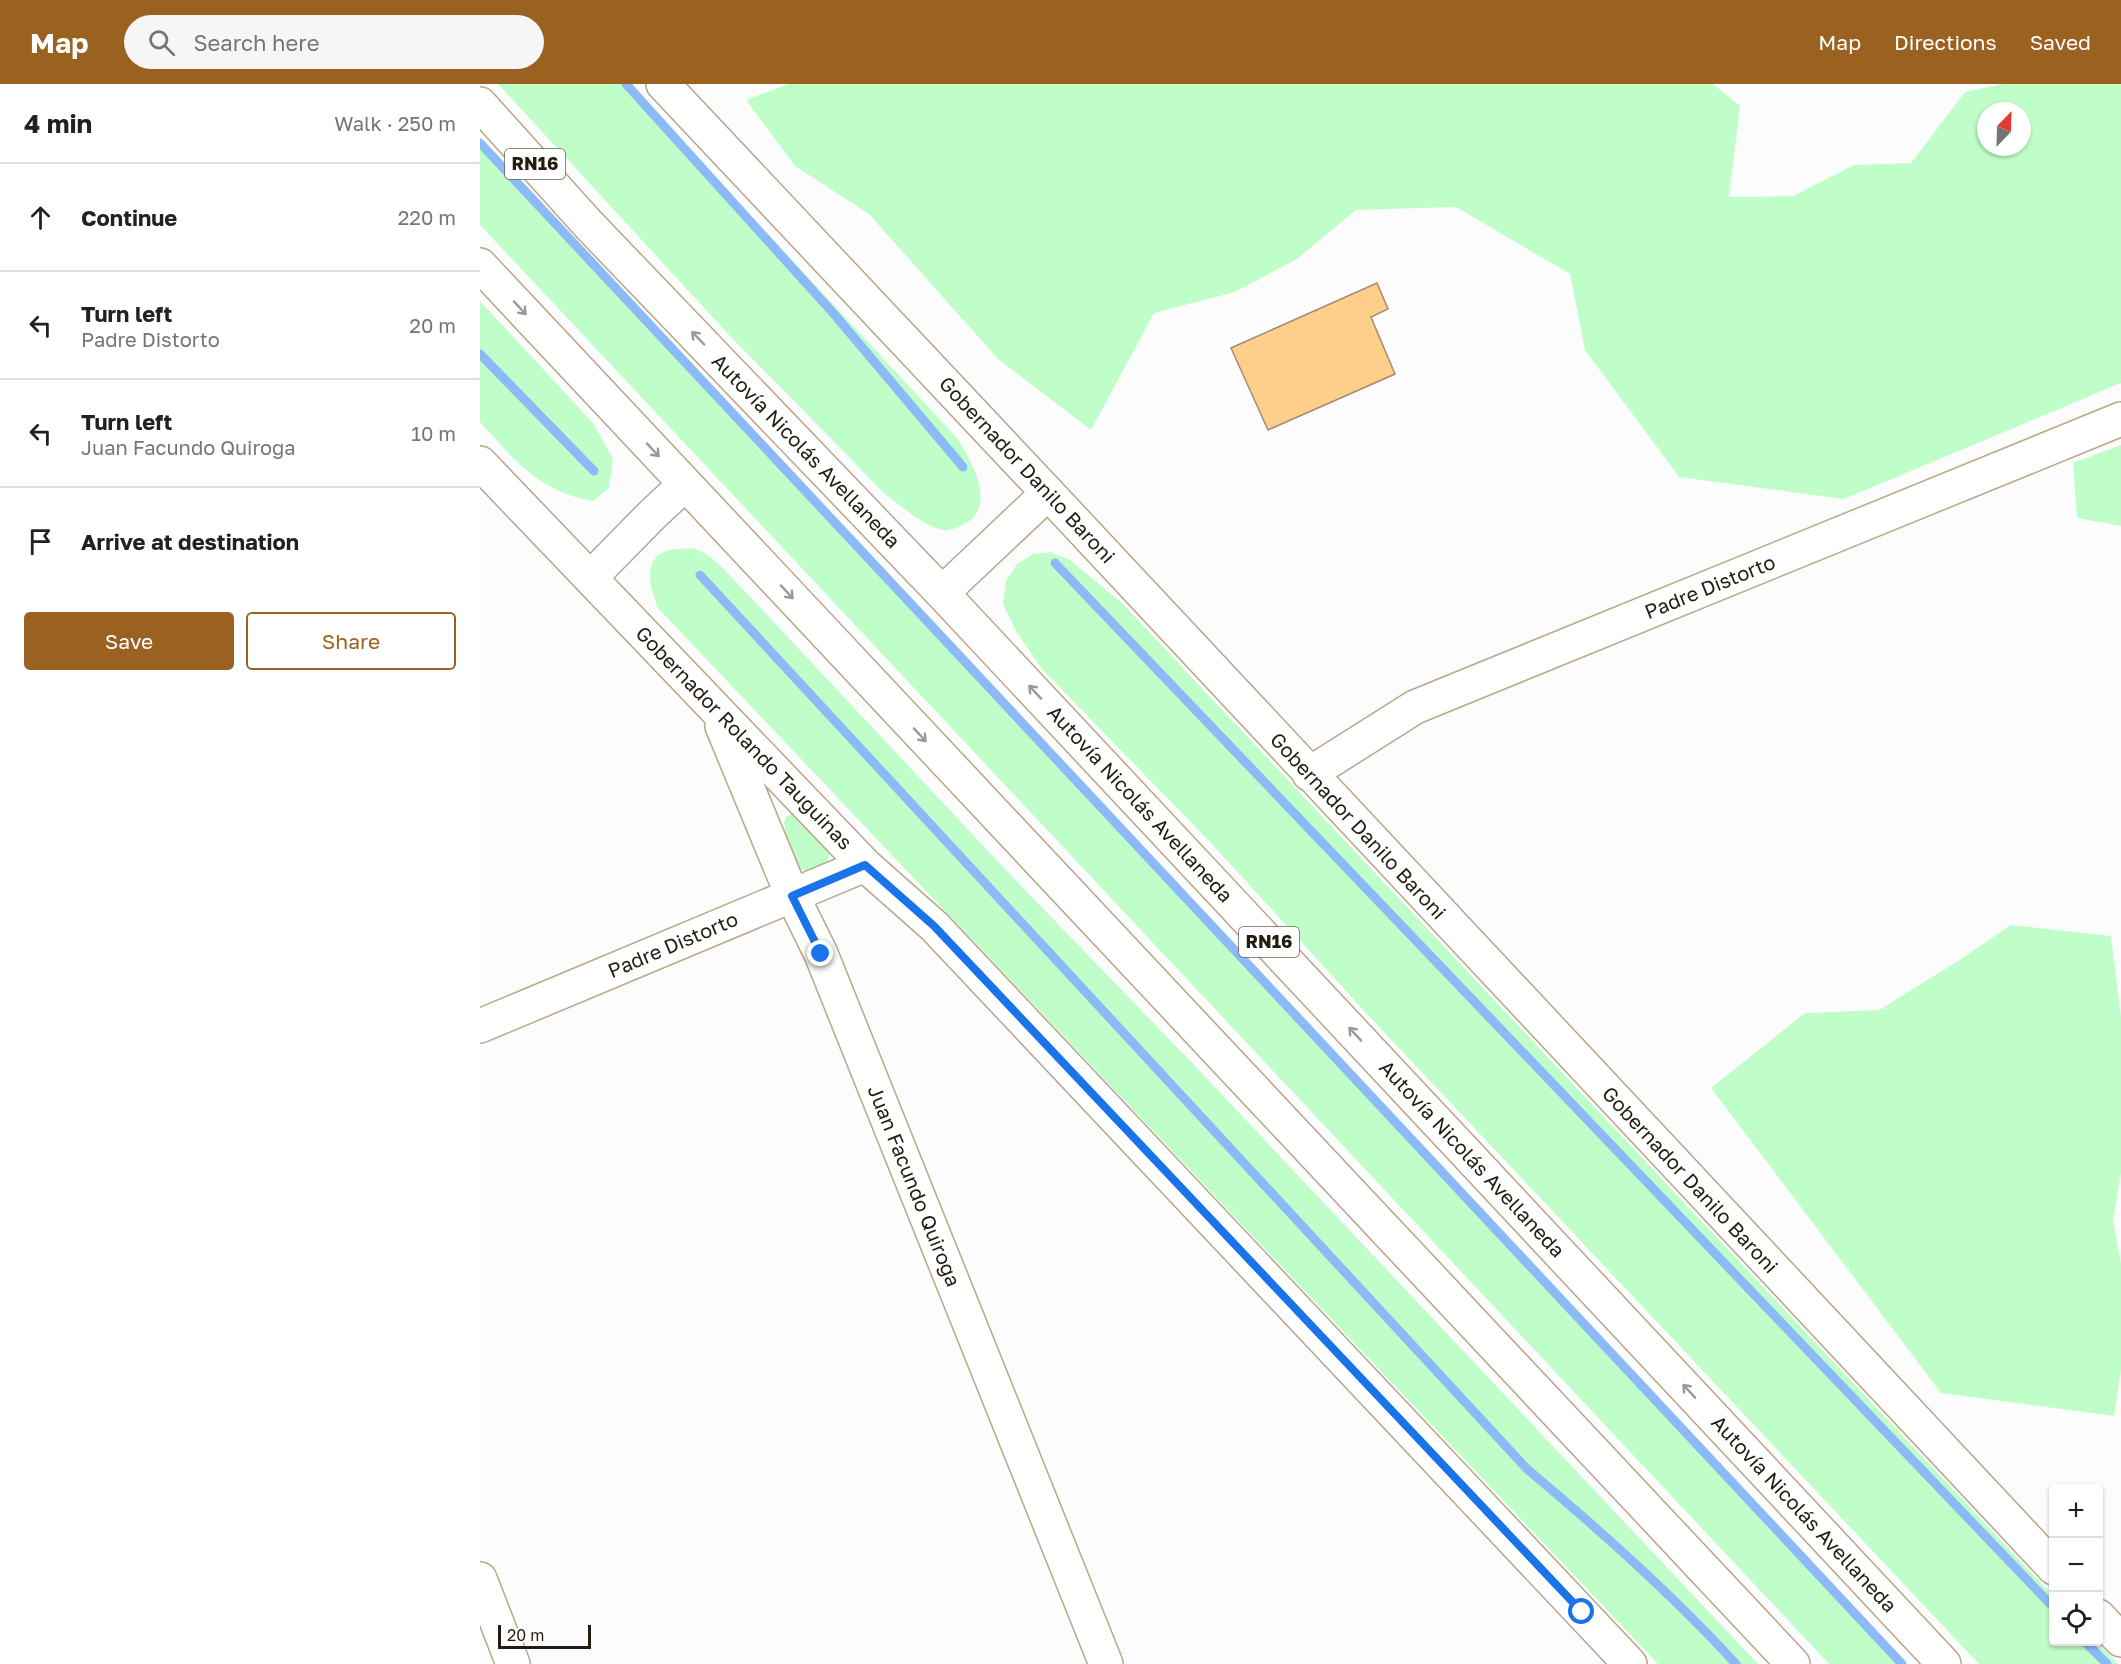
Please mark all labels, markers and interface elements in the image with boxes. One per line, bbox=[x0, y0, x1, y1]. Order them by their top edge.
search box bbox=[124, 15, 544, 69]
text: Map bbox=[30, 26, 88, 59]
icon: search bbox=[145, 26, 178, 59]
text: Search here bbox=[193, 29, 319, 56]
text: Map bbox=[1818, 29, 1861, 55]
text: Directions bbox=[1894, 29, 1997, 55]
text: Saved bbox=[2030, 29, 2091, 55]
north arrow bbox=[1977, 102, 2031, 156]
text: 4 min bbox=[24, 108, 92, 139]
text: Walk · 250 m bbox=[334, 111, 456, 135]
road number: RN16 bbox=[505, 149, 565, 179]
icon: ahead bbox=[24, 201, 57, 234]
text: Continue bbox=[81, 204, 177, 231]
text: 220 m bbox=[398, 205, 456, 229]
text: Turn left bbox=[81, 300, 172, 327]
one-way arrow bbox=[513, 300, 527, 315]
icon: left bbox=[24, 309, 57, 342]
text: 20 m bbox=[409, 313, 456, 337]
text: Padre Distorto bbox=[81, 327, 220, 351]
one-way arrow bbox=[691, 331, 705, 346]
street label: Autovía Nicolás Avellaneda bbox=[708, 348, 906, 552]
street label: Gobernador Danilo Baroni bbox=[935, 371, 1121, 568]
text: Turn left bbox=[81, 408, 172, 435]
icon: left bbox=[24, 417, 57, 450]
text: 10 m bbox=[411, 421, 456, 445]
text: Juan Facundo Quiroga bbox=[81, 435, 296, 459]
one-way arrow bbox=[646, 442, 660, 457]
icon: arrive bbox=[24, 525, 57, 558]
text: Arrive at destination bbox=[81, 528, 299, 555]
street label: Padre Distorto bbox=[1641, 549, 1779, 623]
one-way arrow bbox=[780, 585, 794, 600]
button: Save bbox=[24, 612, 234, 670]
button: Share bbox=[246, 612, 456, 670]
street label: Gobernador Rolando Tauguinas bbox=[631, 621, 858, 854]
one-way arrow bbox=[1028, 685, 1043, 700]
street label: Autovía Nicolás Avellaneda bbox=[1043, 700, 1238, 907]
one-way arrow bbox=[913, 727, 928, 742]
street label: Gobernador Danilo Baroni bbox=[1266, 727, 1452, 924]
street label: Padre Distorto bbox=[604, 906, 741, 982]
road number: RN16 bbox=[1239, 927, 1299, 957]
route end bbox=[807, 940, 833, 966]
one-way arrow bbox=[1348, 1027, 1362, 1042]
street label: Autovía Nicolás Avellaneda bbox=[1375, 1055, 1570, 1262]
street label: Gobernador Danilo Baroni bbox=[1598, 1081, 1784, 1278]
street label: Juan Facundo Quiroga bbox=[864, 1082, 966, 1290]
one-way arrow bbox=[1682, 1384, 1696, 1399]
street label: Autovía Nicolás Avellaneda bbox=[1707, 1410, 1902, 1617]
map controls bbox=[2049, 1484, 2103, 1646]
button: + bbox=[2049, 1484, 2103, 1538]
button: − bbox=[2049, 1538, 2103, 1592]
button: locate bbox=[2049, 1592, 2103, 1646]
route start bbox=[1568, 1598, 1594, 1624]
scale bar bbox=[498, 1622, 591, 1650]
text: 20 m bbox=[507, 1625, 544, 1645]

